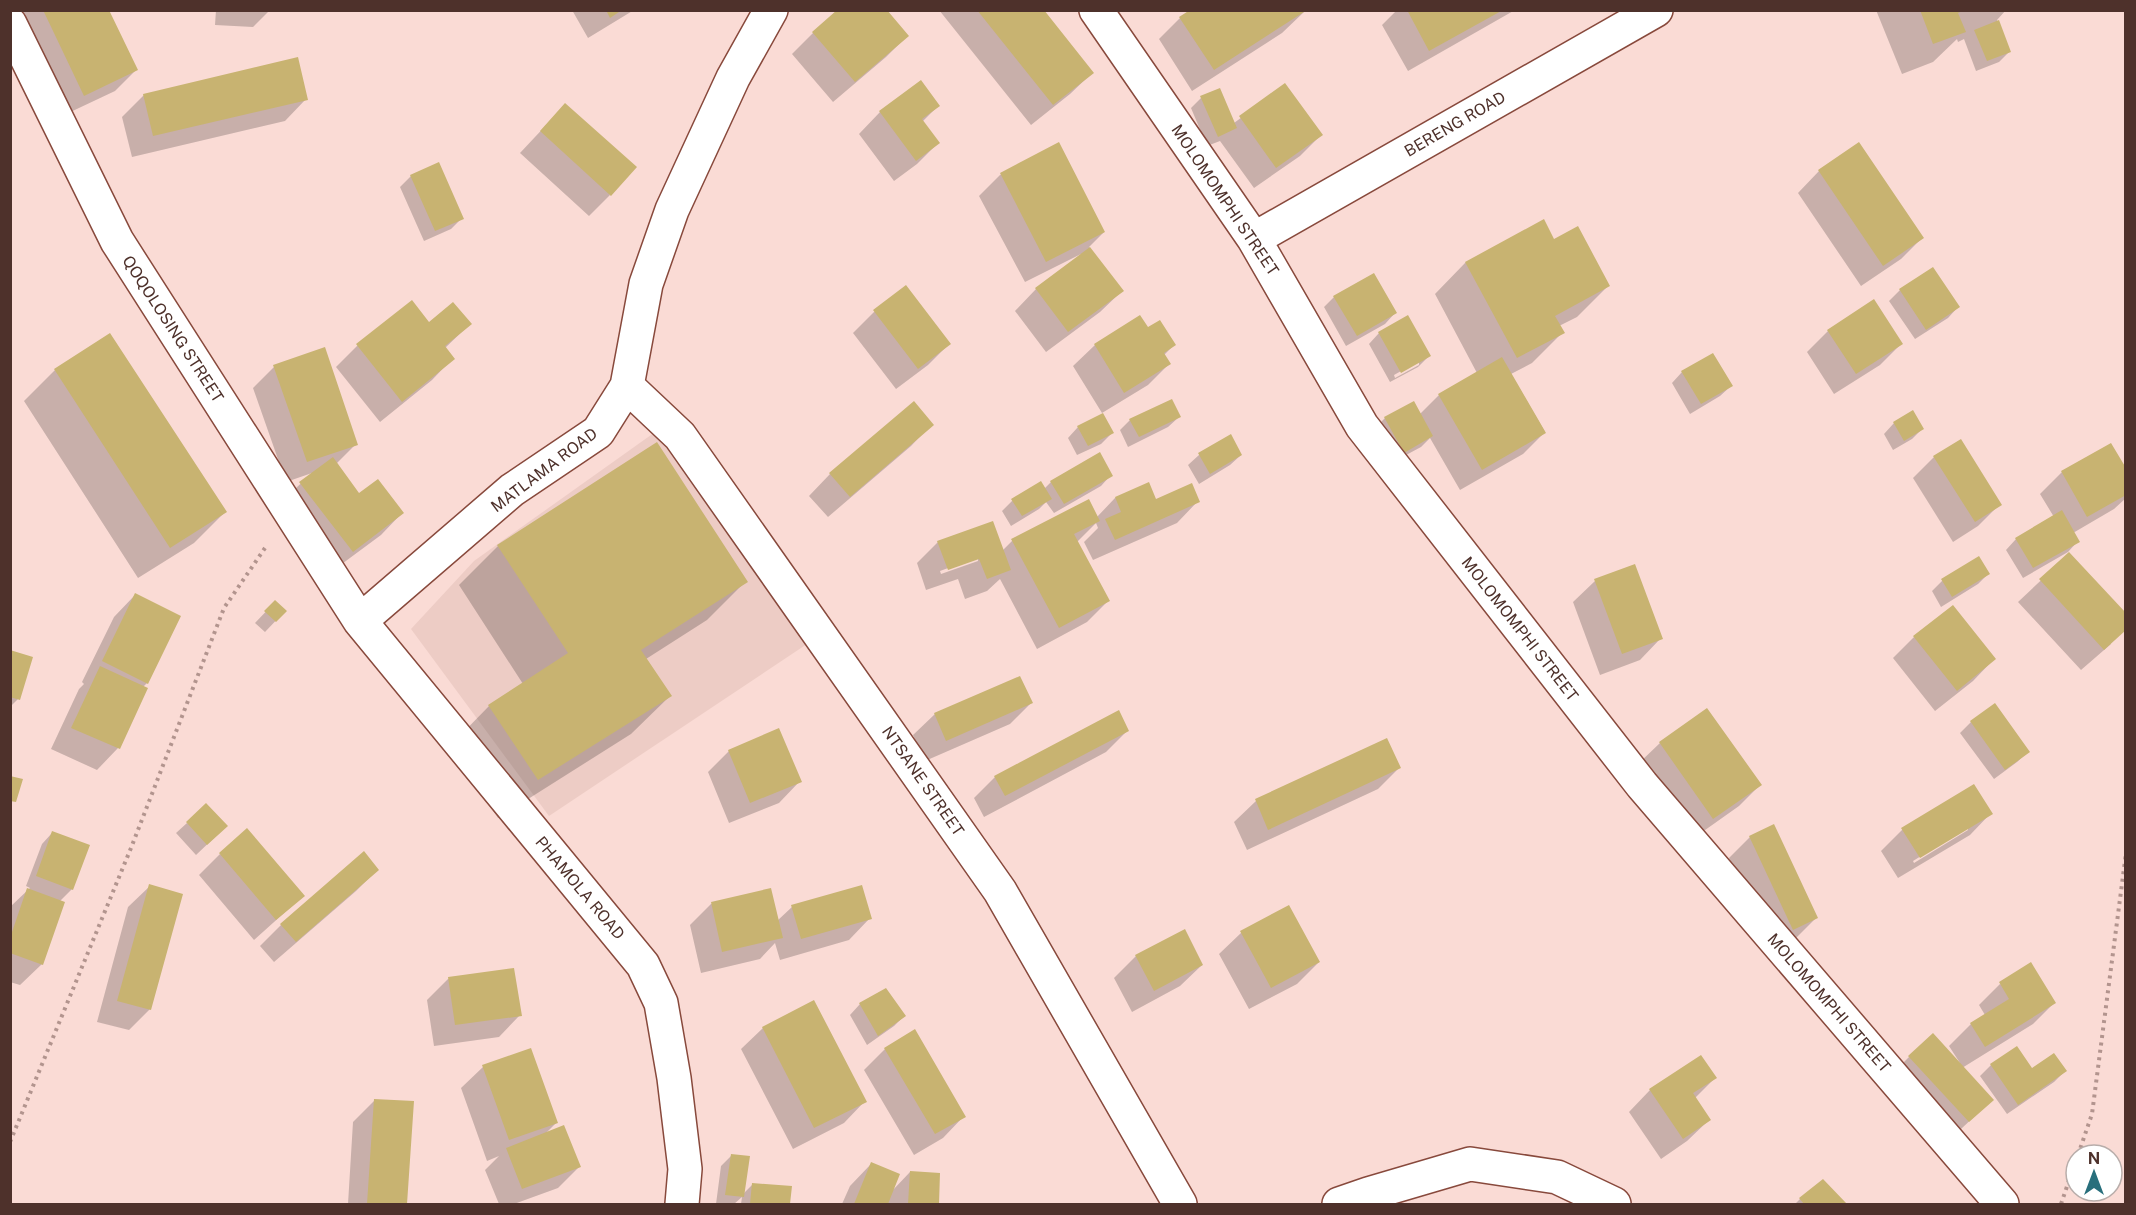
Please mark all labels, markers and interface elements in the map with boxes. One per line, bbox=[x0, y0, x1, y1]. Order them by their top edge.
street label: BERENG ROAD bbox=[1401, 87, 1509, 161]
street label: MOLOMOMPHI STREET bbox=[1167, 121, 1283, 280]
street label: QOQOLOSING STREET bbox=[118, 252, 228, 406]
street label: MATLAMA ROAD bbox=[487, 424, 601, 516]
street label: MOLOMOMPHI STREET bbox=[1458, 553, 1583, 705]
street label: NTSANE STREET bbox=[878, 722, 968, 840]
street label: PHAMOLA ROAD bbox=[531, 833, 629, 943]
street label: MOLOMOMPHI STREET bbox=[1763, 930, 1895, 1077]
north arrow bbox=[2064, 1143, 2124, 1203]
text: N bbox=[2088, 1149, 2100, 1168]

